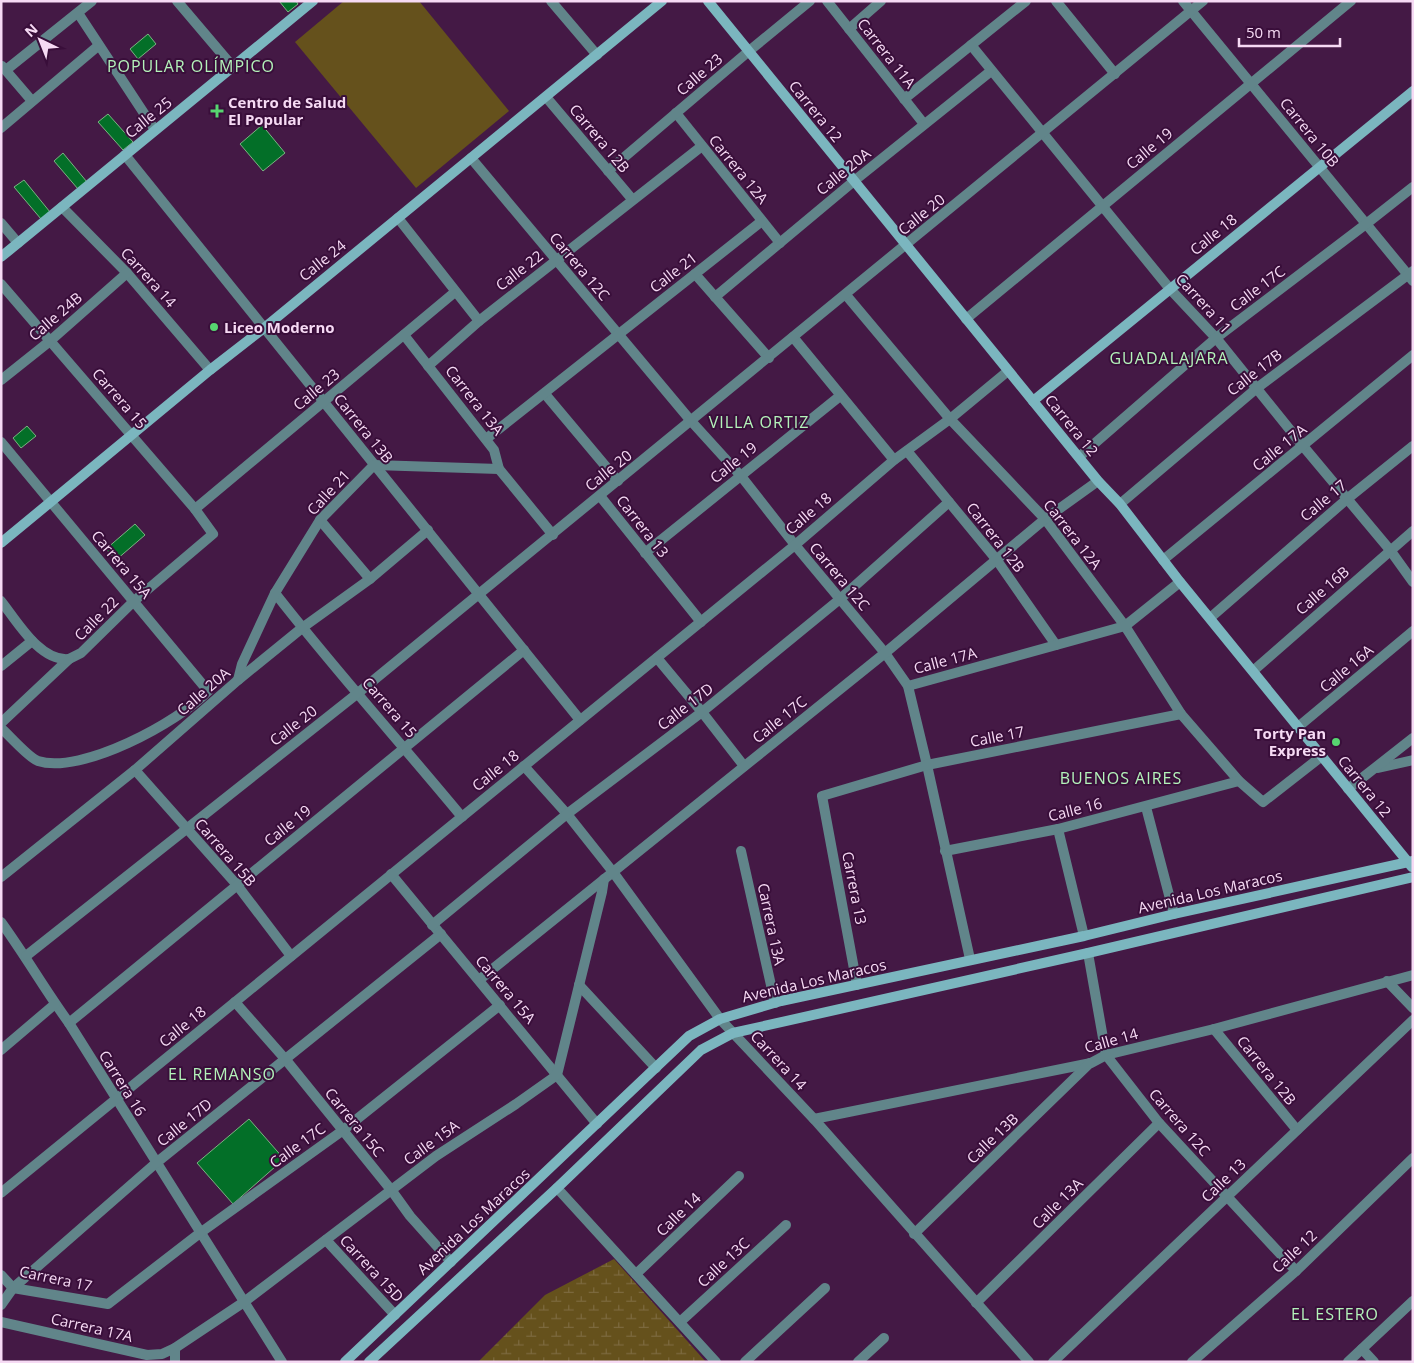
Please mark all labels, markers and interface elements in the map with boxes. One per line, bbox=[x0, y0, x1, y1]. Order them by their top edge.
street label: Carrera 11A bbox=[853, 14, 921, 92]
north arrow bbox=[15, 15, 65, 65]
scale bar bbox=[1239, 15, 1340, 47]
text: N bbox=[20, 19, 41, 41]
text: 50 m bbox=[1246, 22, 1281, 42]
street label: Calle 23 bbox=[672, 48, 726, 100]
district label: POPULAR OLÍMPICO bbox=[107, 55, 275, 77]
street label: Carrera 12 bbox=[785, 76, 847, 146]
street label: Calle 25 bbox=[120, 92, 176, 142]
place label: Centro de Salud El Popular bbox=[228, 92, 346, 129]
street label: Carrera 10B bbox=[1276, 93, 1344, 171]
street label: Carrera 12B bbox=[565, 100, 635, 176]
marker: Centro de Salud El Popular bbox=[210, 104, 224, 118]
street label: Calle 19 bbox=[1122, 123, 1176, 173]
street label: Carrera 12A bbox=[705, 130, 773, 208]
street label: Calle 20A bbox=[812, 143, 875, 199]
street label: Calle 20 bbox=[893, 189, 949, 239]
street label: Calle 18 bbox=[1185, 209, 1241, 259]
street label: Carrera 12C bbox=[546, 228, 614, 304]
street label: Calle 24 bbox=[294, 235, 350, 285]
street label: Carrera 14 bbox=[117, 243, 181, 311]
street label: Calle 22 bbox=[491, 245, 547, 295]
street label: Calle 21 bbox=[645, 247, 701, 297]
street label: Calle 17C bbox=[1225, 261, 1289, 315]
street label: Carrera 11 bbox=[1172, 269, 1236, 337]
street label: Calle 24B bbox=[24, 287, 86, 345]
place label: Liceo Moderno bbox=[224, 317, 335, 337]
marker: Liceo Moderno bbox=[208, 321, 220, 333]
street label: Calle 17B bbox=[1222, 344, 1286, 400]
district label: GUADALAJARA bbox=[1109, 347, 1229, 369]
street label: Carrera 13A bbox=[441, 361, 509, 439]
street label: Carrera 15 bbox=[88, 364, 152, 432]
street label: Calle 23 bbox=[289, 364, 343, 414]
street label: Carrera 13B bbox=[330, 389, 398, 467]
street label: Carrera 12 bbox=[1041, 390, 1103, 460]
district label: VILLA ORTIZ bbox=[709, 411, 809, 433]
street label: Calle 17A bbox=[1248, 419, 1311, 475]
street label: Calle 19 bbox=[705, 437, 761, 487]
street label: Calle 20 bbox=[580, 445, 636, 495]
street label: Calle 21 bbox=[302, 465, 354, 519]
street label: Calle 17 bbox=[1296, 475, 1350, 525]
street label: Calle 18 bbox=[781, 487, 835, 539]
street label: Carrera 13 bbox=[612, 491, 674, 561]
street label: Carrera 12A bbox=[1039, 495, 1107, 573]
street label: Carrera 12B bbox=[962, 498, 1030, 576]
street label: Carrera 15A bbox=[88, 526, 157, 603]
street label: Carrera 12C bbox=[806, 538, 874, 614]
street label: Calle 16B bbox=[1291, 561, 1353, 619]
street label: Calle 22 bbox=[70, 592, 122, 644]
street label: Calle 16A bbox=[1315, 639, 1377, 696]
street label: Calle 17A bbox=[911, 642, 979, 678]
street label: Calle 20A bbox=[172, 662, 234, 720]
street label: Carrera 15 bbox=[358, 673, 422, 741]
street label: Calle 17D bbox=[653, 678, 717, 734]
street label: Calle 17C bbox=[748, 691, 810, 747]
street label: Calle 20 bbox=[265, 700, 321, 750]
street label: Calle 17 bbox=[968, 721, 1026, 751]
place label: Torty Pan Express bbox=[1254, 723, 1326, 760]
marker: Torty Pan Express bbox=[1330, 736, 1342, 748]
street label: Calle 18 bbox=[467, 745, 523, 795]
street label: Carrera 12 bbox=[1334, 751, 1396, 821]
district label: BUENOS AIRES bbox=[1060, 767, 1182, 789]
street label: Calle 16 bbox=[1046, 793, 1104, 825]
street label: Calle 19 bbox=[259, 800, 315, 850]
street label: Carrera 15B bbox=[191, 814, 261, 890]
street label: Carrera 13 bbox=[838, 850, 872, 926]
street label: Avenida Los Maracos bbox=[1136, 865, 1284, 917]
street label: Carrera 13A bbox=[754, 881, 791, 967]
street label: Carrera 15A bbox=[472, 951, 541, 1028]
street label: Avenida Los Maracos bbox=[740, 954, 888, 1006]
street label: Calle 18 bbox=[154, 1001, 210, 1051]
street label: Calle 14 bbox=[1082, 1023, 1141, 1057]
street label: Carrera 14 bbox=[746, 1026, 812, 1094]
street label: Carrera 12B bbox=[1233, 1031, 1301, 1109]
street label: Carrera 16 bbox=[95, 1046, 151, 1120]
district label: EL REMANSO bbox=[168, 1063, 276, 1085]
street label: Carrera 15C bbox=[321, 1083, 389, 1161]
street label: Carrera 12C bbox=[1145, 1084, 1215, 1160]
street label: Calle 17D bbox=[152, 1094, 216, 1150]
street label: Calle 13B bbox=[962, 1108, 1022, 1168]
street label: Calle 15A bbox=[399, 1115, 463, 1169]
street label: Calle 17C bbox=[265, 1118, 329, 1172]
street label: Calle 13 bbox=[1196, 1154, 1250, 1206]
street label: Avenida Los Maracos bbox=[412, 1163, 534, 1279]
street label: Calle 13A bbox=[1027, 1173, 1087, 1233]
street label: Calle 14 bbox=[651, 1187, 705, 1240]
street label: Calle 12 bbox=[1267, 1225, 1321, 1277]
street label: Carrera 15D bbox=[336, 1230, 408, 1306]
street label: Calle 13C bbox=[693, 1233, 753, 1291]
street label: Carrera 17 bbox=[18, 1261, 94, 1295]
district label: EL ESTERO bbox=[1291, 1303, 1379, 1325]
street label: Carrera 17A bbox=[49, 1308, 135, 1346]

